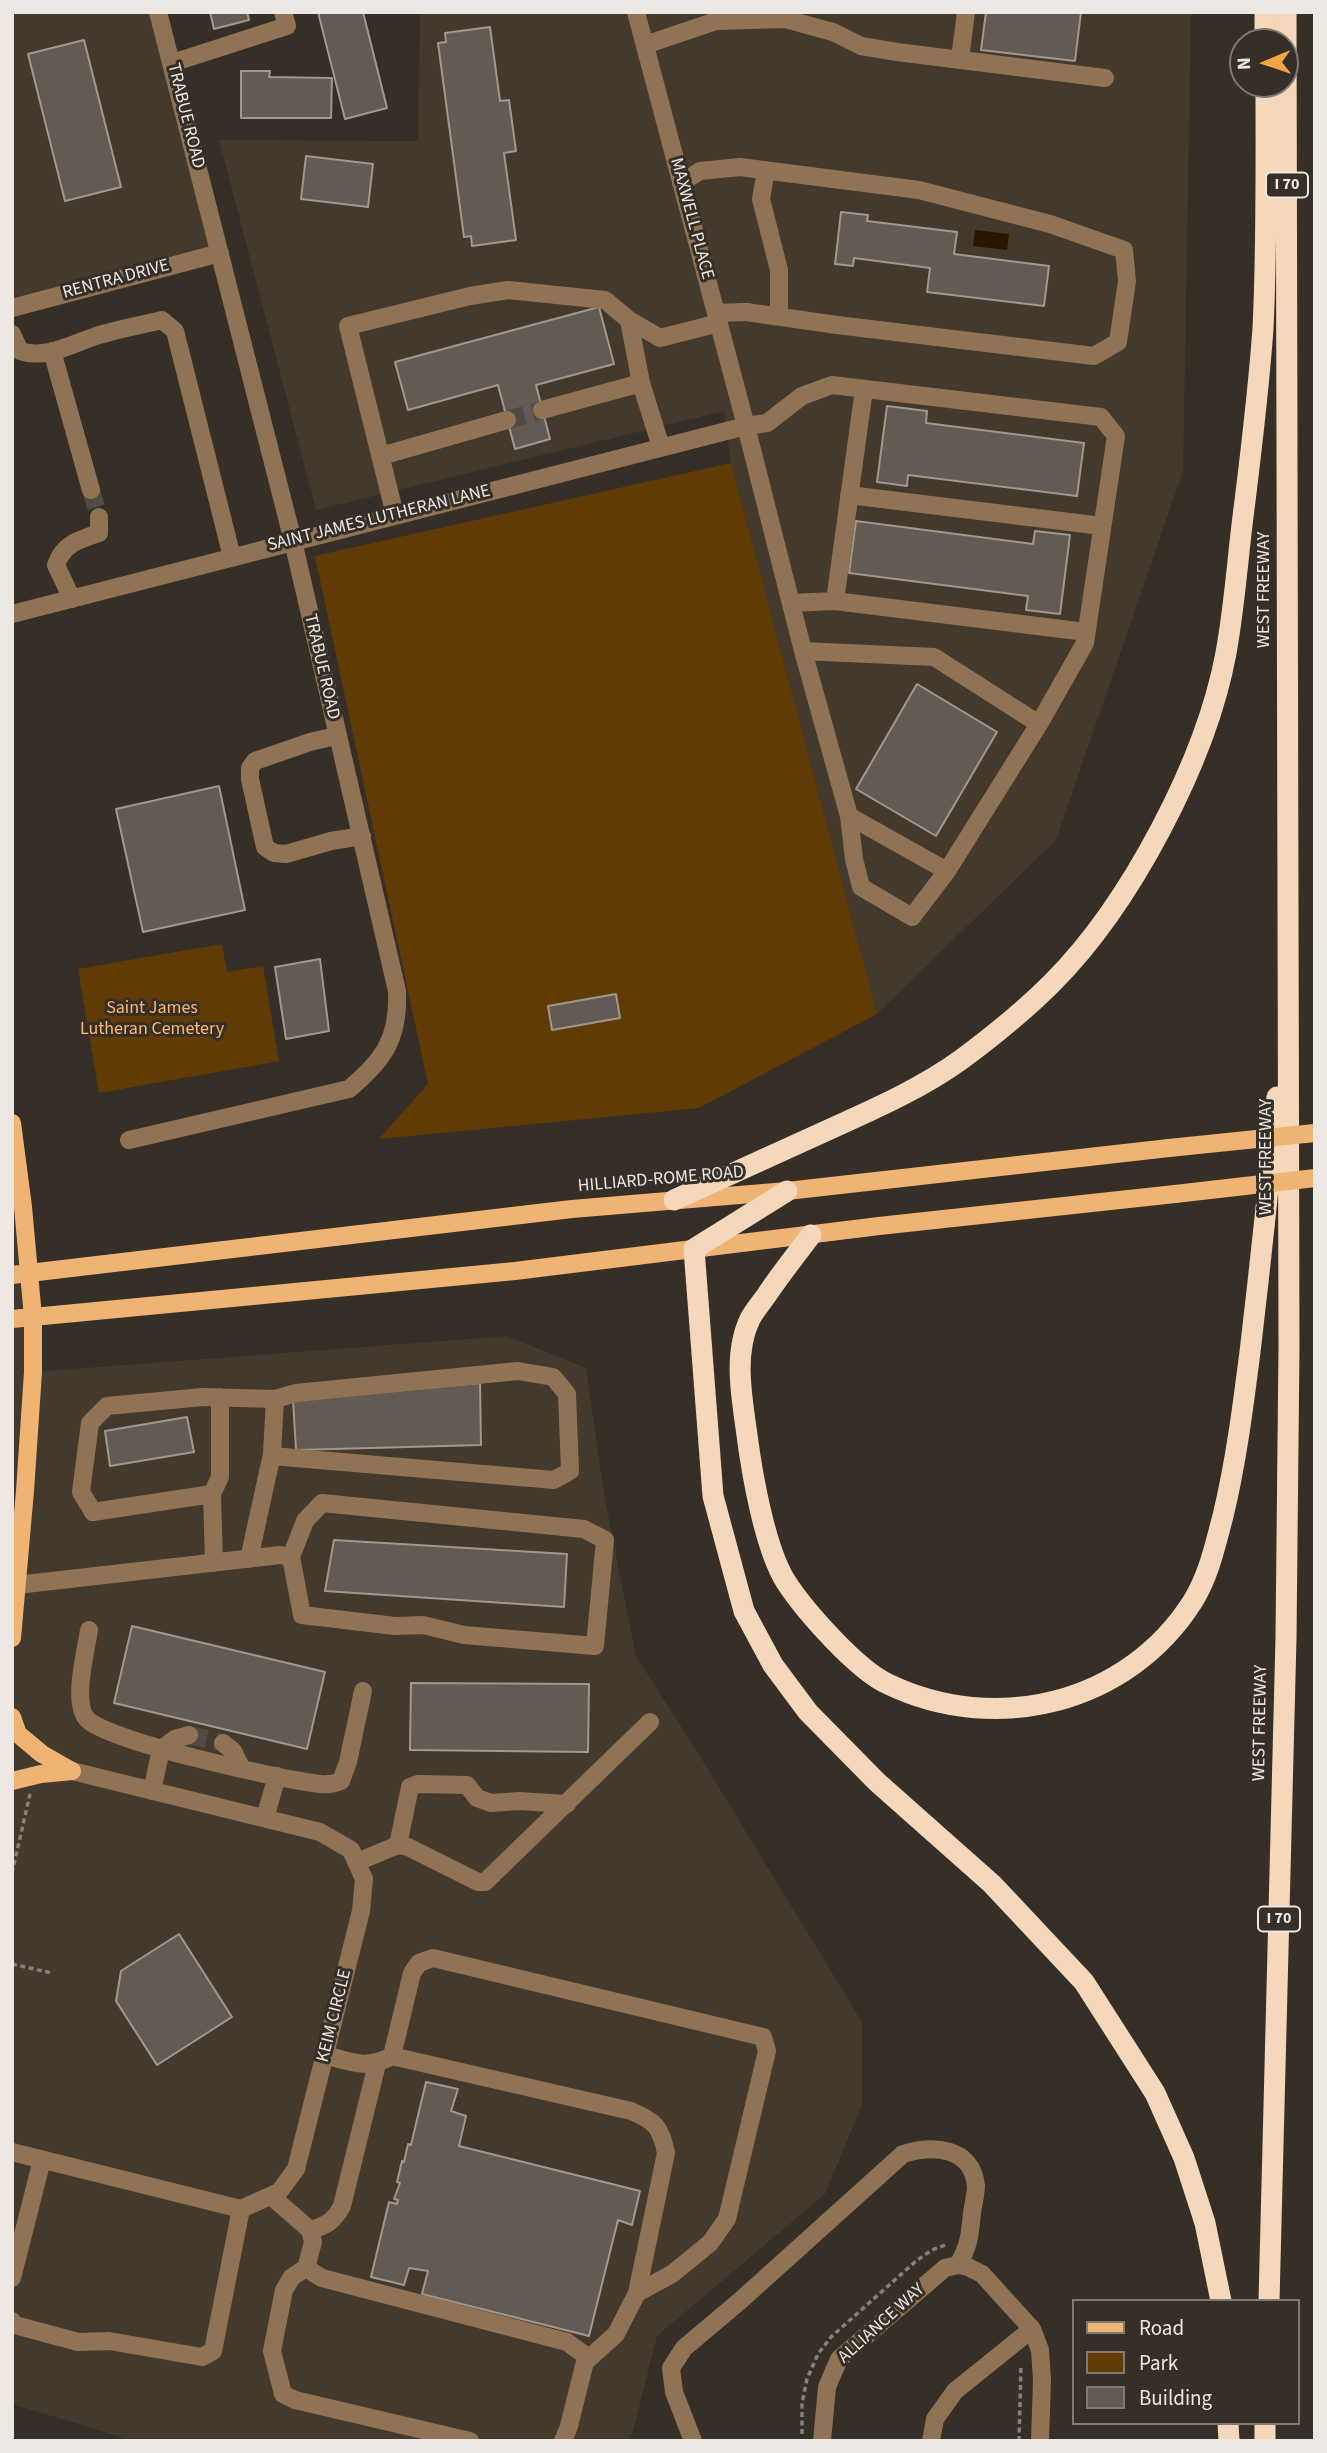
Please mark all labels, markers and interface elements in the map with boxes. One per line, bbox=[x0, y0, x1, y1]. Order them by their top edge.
north arrow bbox=[1229, 28, 1299, 98]
text: N bbox=[1231, 57, 1258, 70]
street label: TRABUE ROAD bbox=[161, 61, 209, 171]
street label: MAXWELL PLACE bbox=[664, 156, 718, 282]
road number: I 70 bbox=[1266, 172, 1308, 197]
street label: RENTRA DRIVE bbox=[60, 255, 172, 305]
street label: SAINT JAMES LUTHERAN LANE bbox=[265, 481, 493, 557]
street label: WEST FREEWAY bbox=[1254, 532, 1276, 648]
street label: TRABUE ROAD bbox=[298, 612, 344, 722]
park label: Saint James Lutheran Cemetery bbox=[80, 998, 224, 1040]
street label: WEST FREEWAY bbox=[1256, 1099, 1278, 1215]
street label: HILLIARD-ROME ROAD bbox=[577, 1162, 745, 1198]
street label: WEST FREEWAY bbox=[1249, 1665, 1273, 1781]
road number: I 70 bbox=[1258, 1907, 1300, 1932]
street label: KEIM CIRCLE bbox=[313, 1967, 357, 2065]
street label: ALLIANCE WAY bbox=[834, 2279, 930, 2369]
legend bbox=[1072, 2299, 1299, 2425]
text: Road bbox=[1139, 2313, 1184, 2343]
text: Park bbox=[1139, 2348, 1178, 2378]
text: Building bbox=[1139, 2383, 1212, 2413]

